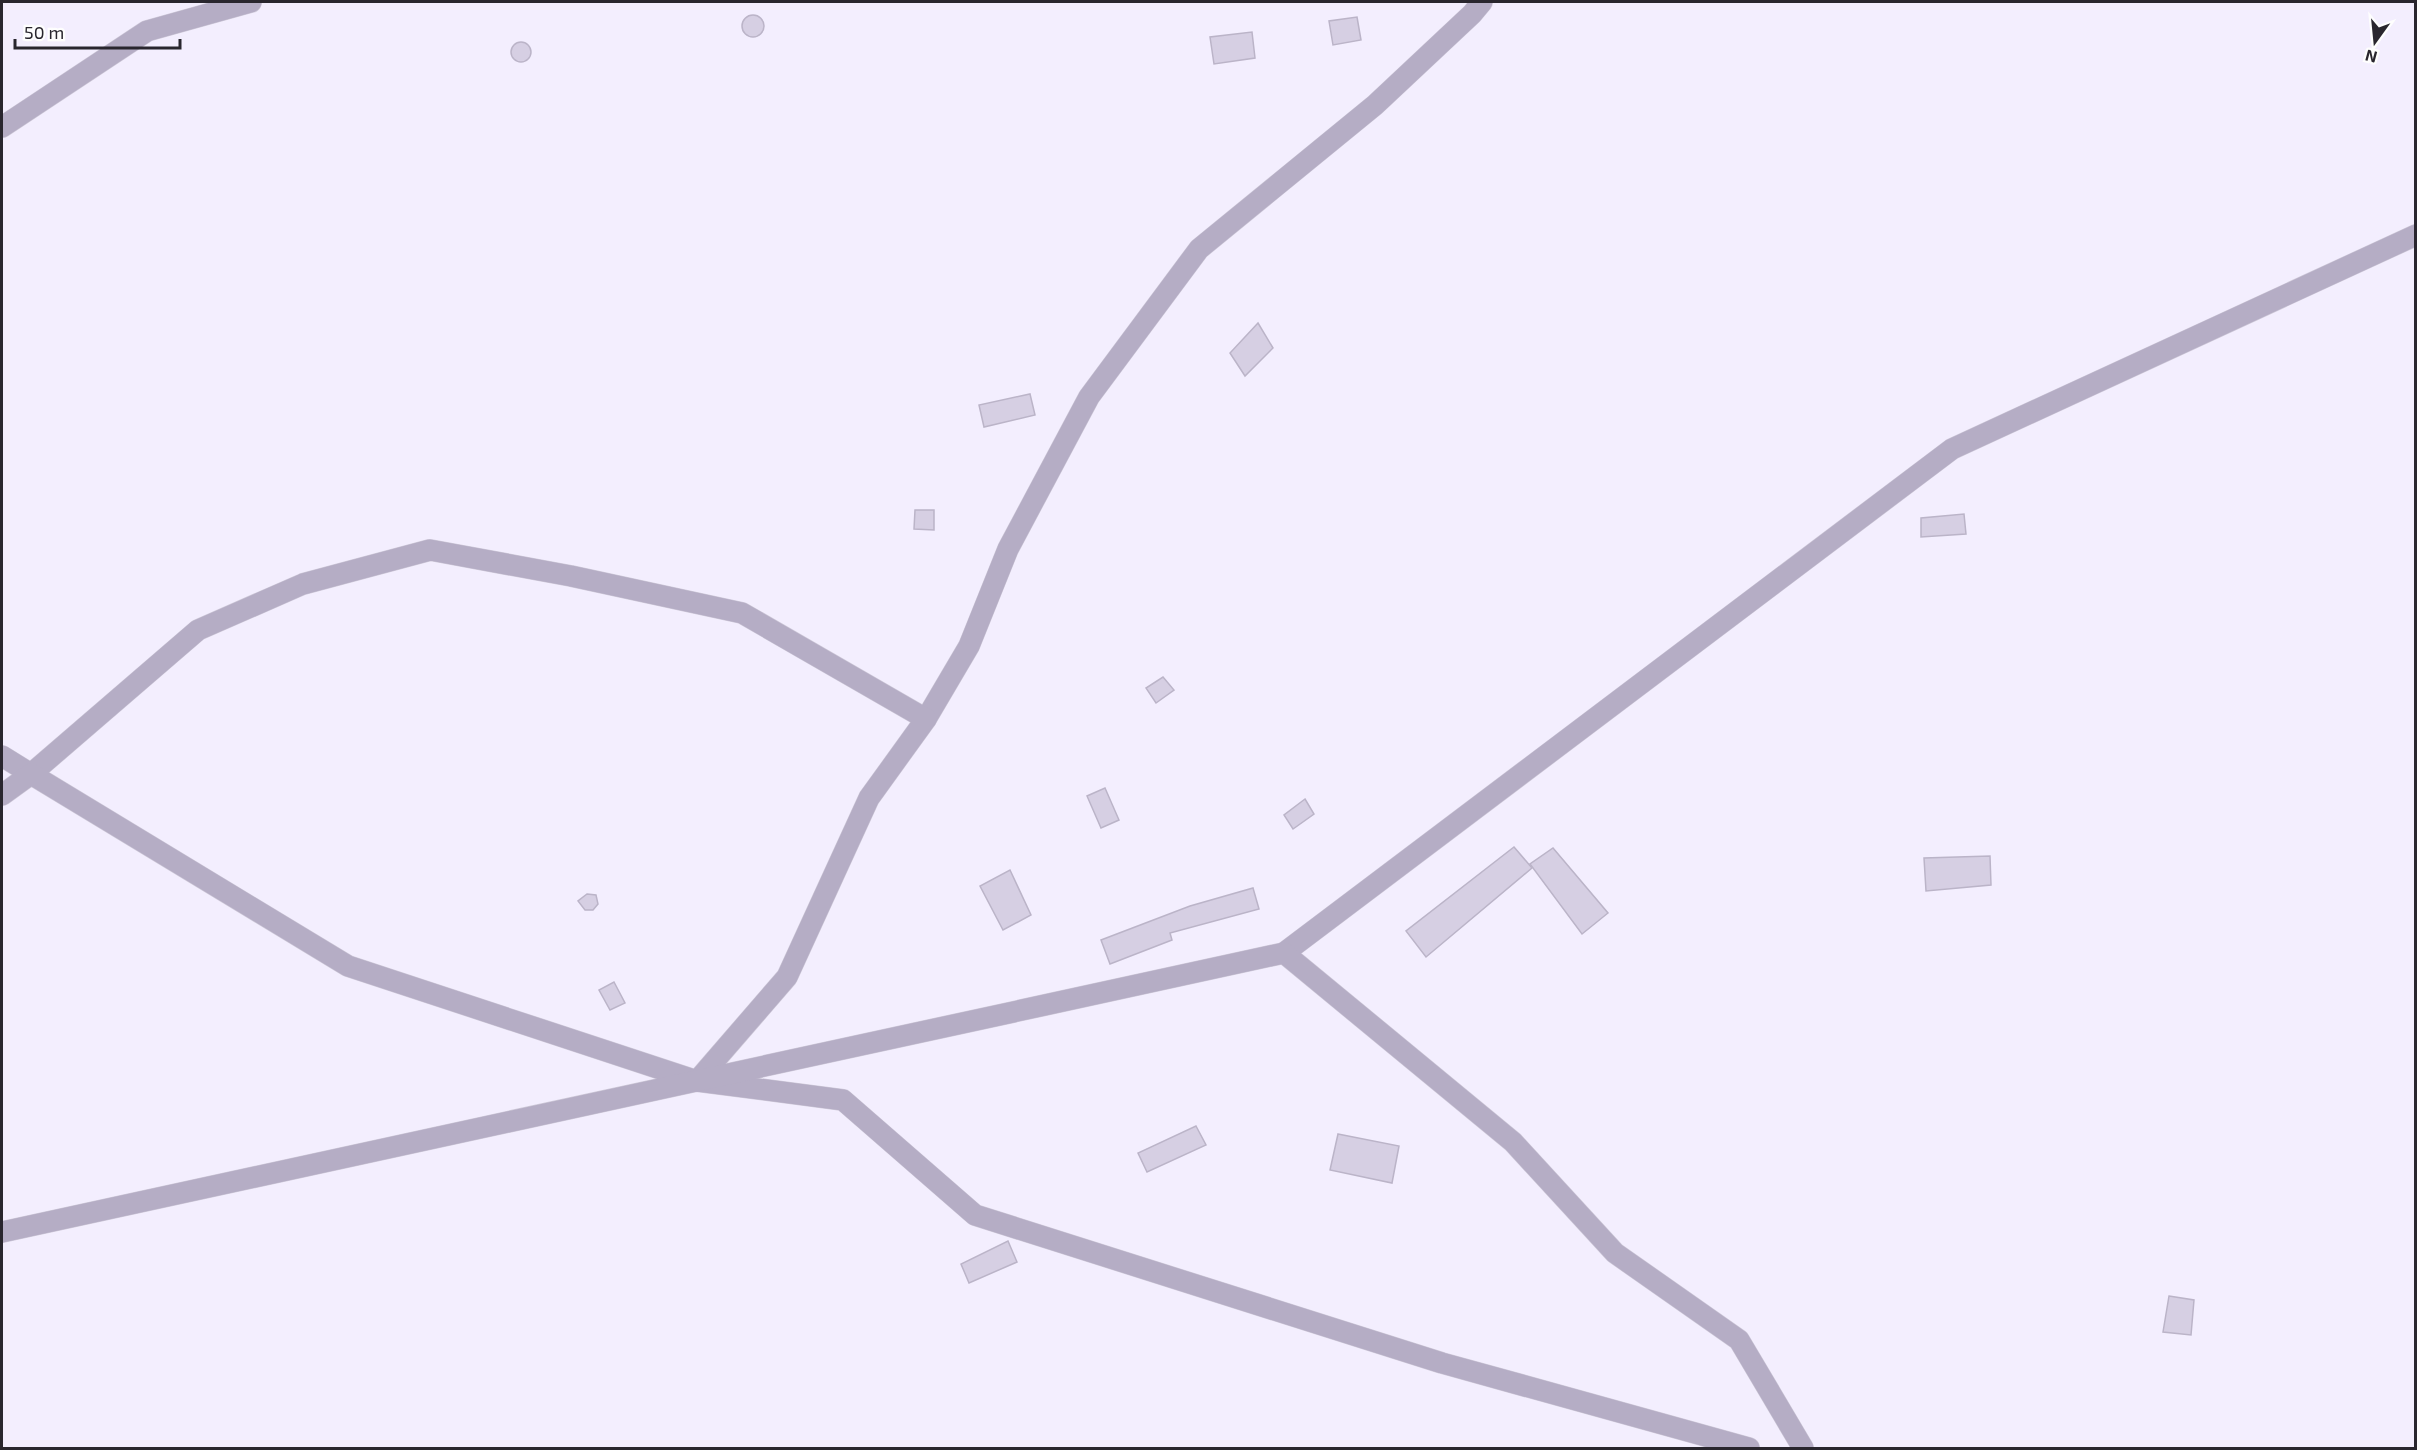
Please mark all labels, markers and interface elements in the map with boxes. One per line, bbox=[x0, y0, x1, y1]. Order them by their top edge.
scale bar bbox=[15, 12, 180, 50]
north arrow bbox=[2345, 12, 2405, 72]
text: 50 m bbox=[24, 21, 64, 43]
text: N bbox=[2363, 46, 2379, 68]

